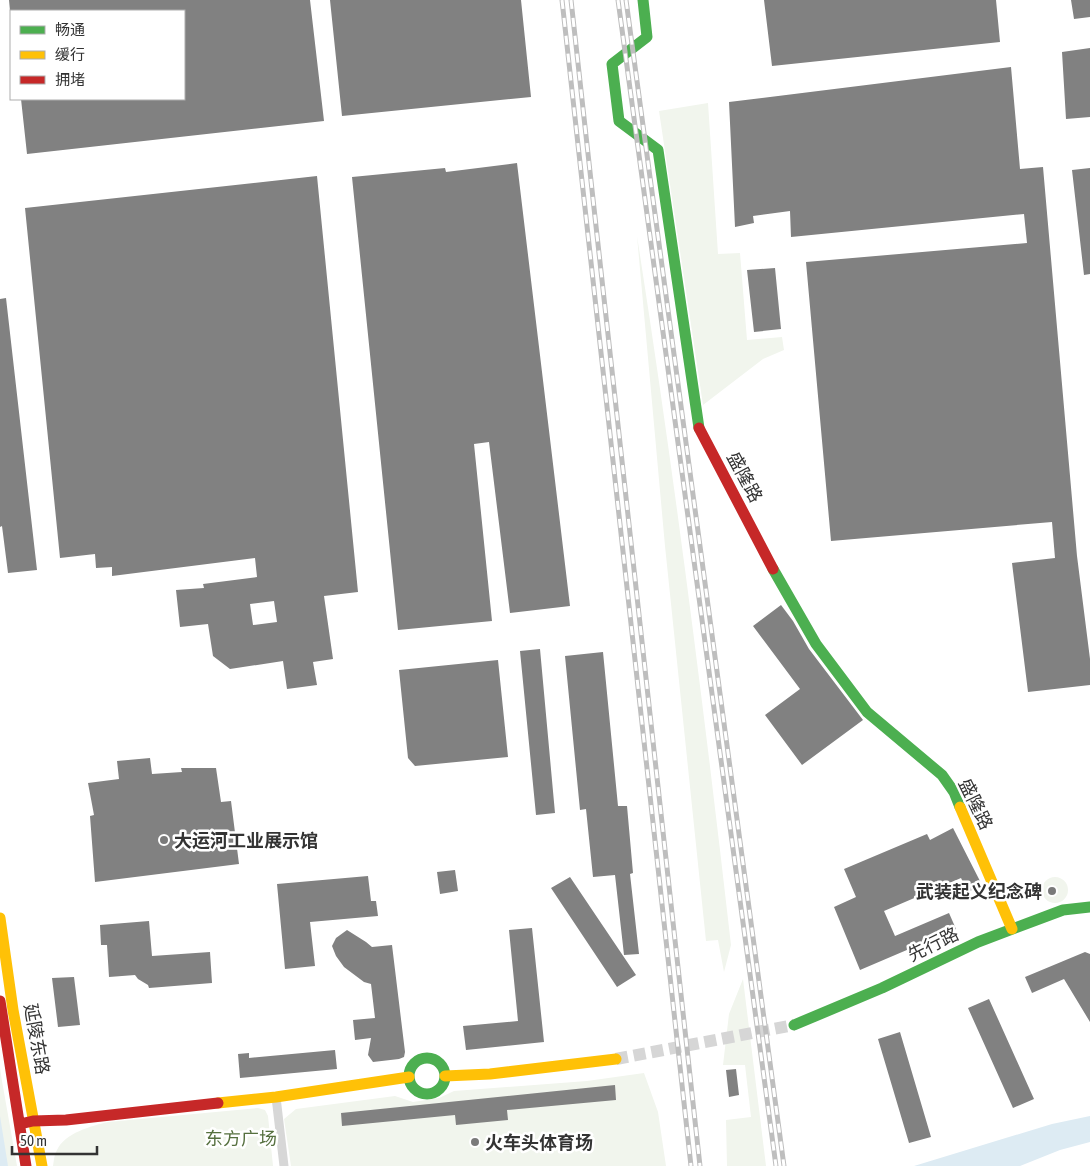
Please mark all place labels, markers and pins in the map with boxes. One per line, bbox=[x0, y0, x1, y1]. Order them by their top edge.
place label: 大运河工业展示馆 bbox=[174, 830, 318, 851]
marker: 大运河工业展示馆 bbox=[158, 834, 170, 846]
place label: 武装起义纪念碑 bbox=[916, 881, 1042, 902]
marker: 武装起义纪念碑 bbox=[1046, 885, 1058, 897]
place label: 火车头体育场 bbox=[485, 1132, 593, 1153]
marker: 火车头体育场 bbox=[469, 1136, 481, 1148]

